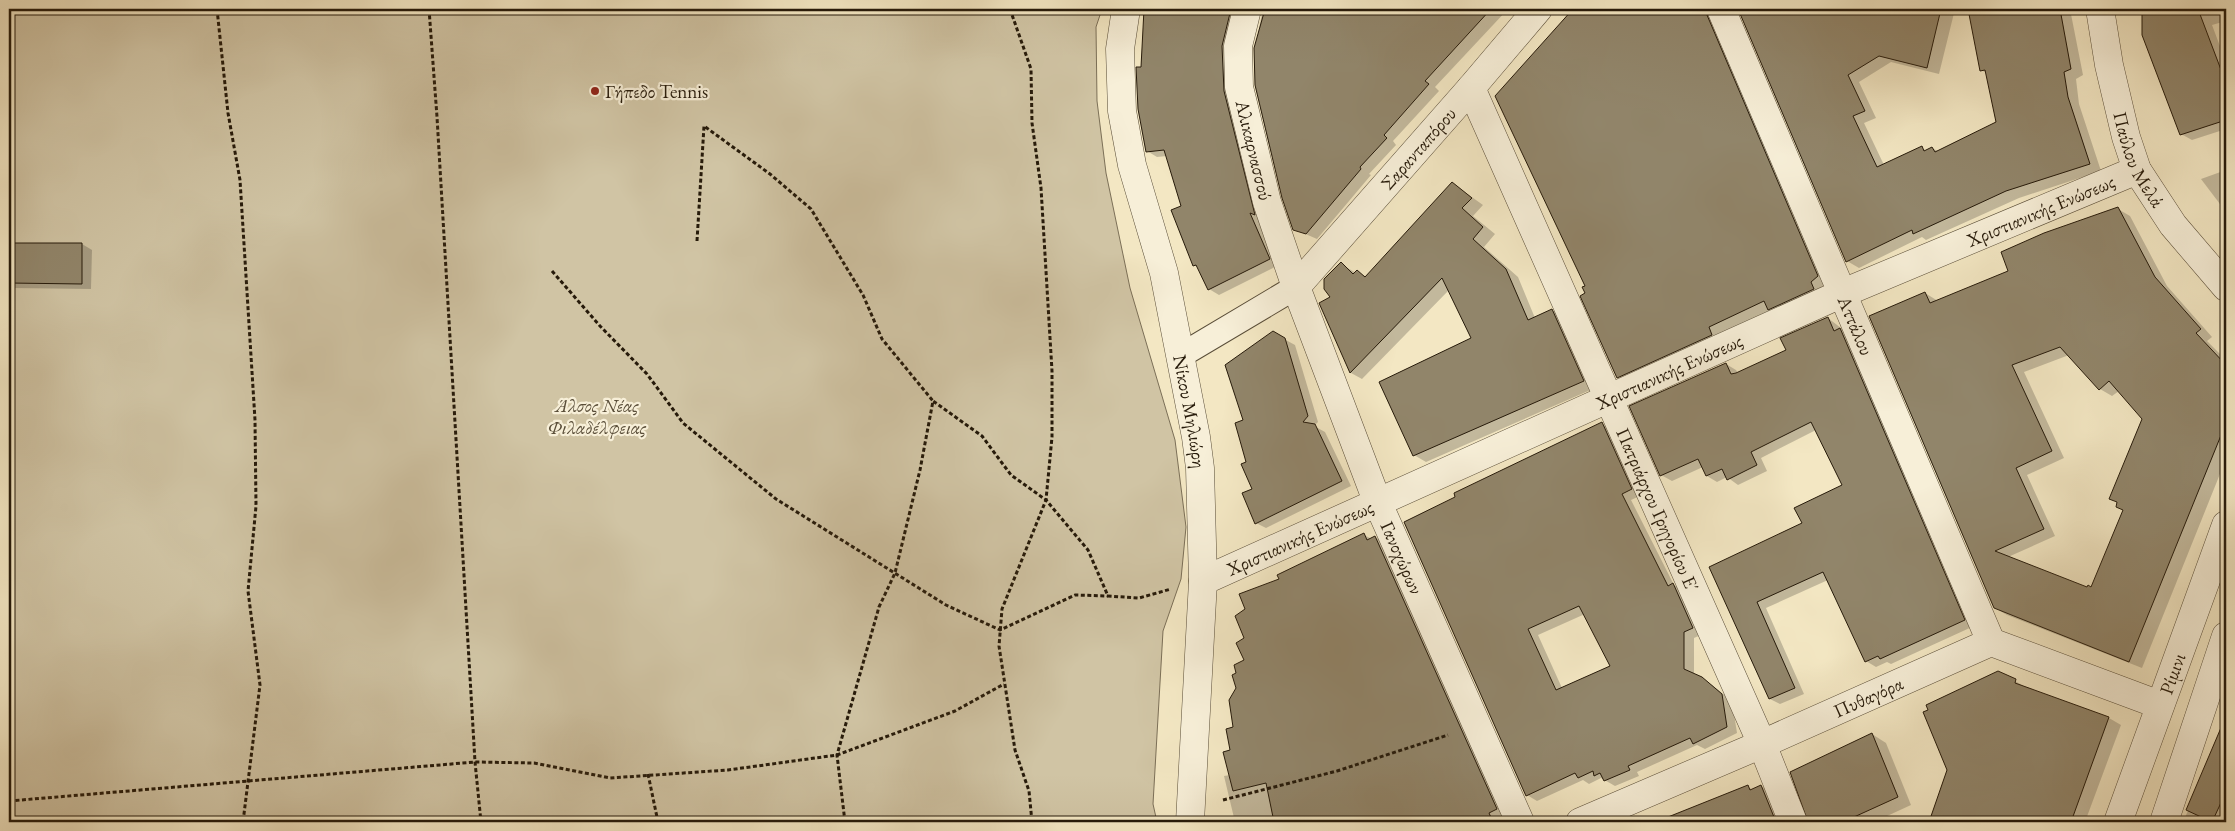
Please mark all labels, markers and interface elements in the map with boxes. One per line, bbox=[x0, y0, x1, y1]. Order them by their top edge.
place label: Γήπεδο Tennis bbox=[605, 79, 708, 104]
marker: Γήπεδο Tennis bbox=[589, 85, 601, 97]
street label: Αλικαρνασσού bbox=[1229, 96, 1278, 203]
street label: Σαρανταπόρου bbox=[1375, 102, 1462, 195]
street label: Παύλου Μελά bbox=[2107, 109, 2170, 212]
street label: Χριστιανικής Ενώσεως bbox=[1962, 169, 2119, 253]
street label: Αττάλου bbox=[1831, 291, 1879, 359]
street label: Χριστιανικής Ενώσεως bbox=[1591, 328, 1746, 416]
street label: Νίκου Μηλιώρη bbox=[1167, 353, 1212, 470]
park label: Άλσος Νέας Φιλαδέλφειας bbox=[548, 393, 647, 440]
street label: Πατριάρχου Γρηγορίου Ε΄ bbox=[1610, 424, 1705, 596]
street label: Χριστιανικής Ενώσεως bbox=[1222, 494, 1377, 582]
street label: Γανοχώρων bbox=[1375, 517, 1429, 598]
street label: Ρίμινι bbox=[2154, 649, 2192, 698]
street label: Πυθαγόρα bbox=[1830, 671, 1907, 724]

